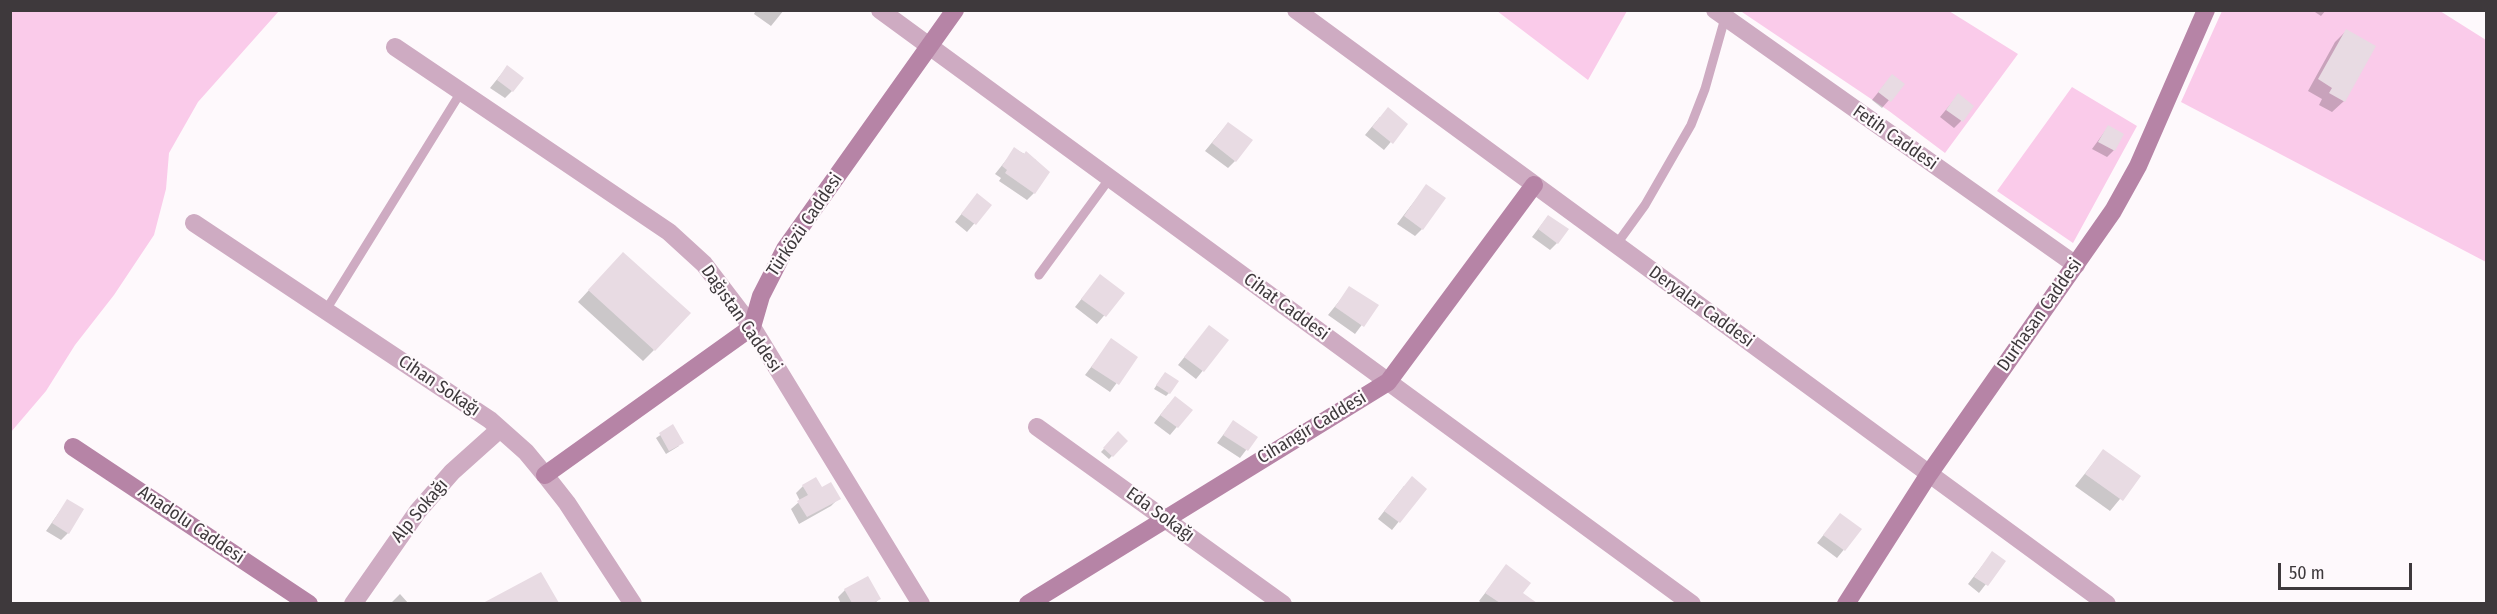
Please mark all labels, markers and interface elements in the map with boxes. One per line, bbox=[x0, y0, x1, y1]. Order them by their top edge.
street label: Fetih Caddesi bbox=[1848, 101, 1942, 175]
street label: Türközü Caddesi bbox=[763, 169, 847, 281]
street label: Durhasan Caddesi bbox=[1993, 254, 2087, 376]
street label: Dağıstan Caddesi bbox=[696, 261, 786, 377]
street label: Deryalar Caddesi bbox=[1644, 262, 1758, 352]
street label: Cihat Caddesi bbox=[1239, 269, 1333, 345]
street label: Cihan Sokağı bbox=[394, 351, 484, 421]
street label: Cihangir Caddesi bbox=[1254, 387, 1370, 469]
street label: Alp Sokağı bbox=[387, 475, 453, 547]
street label: Anadolu Caddesi bbox=[134, 482, 248, 568]
street label: Eda Sokağı bbox=[1122, 483, 1198, 547]
scale bar bbox=[2281, 551, 2414, 589]
text: 50 m bbox=[2289, 562, 2325, 584]

